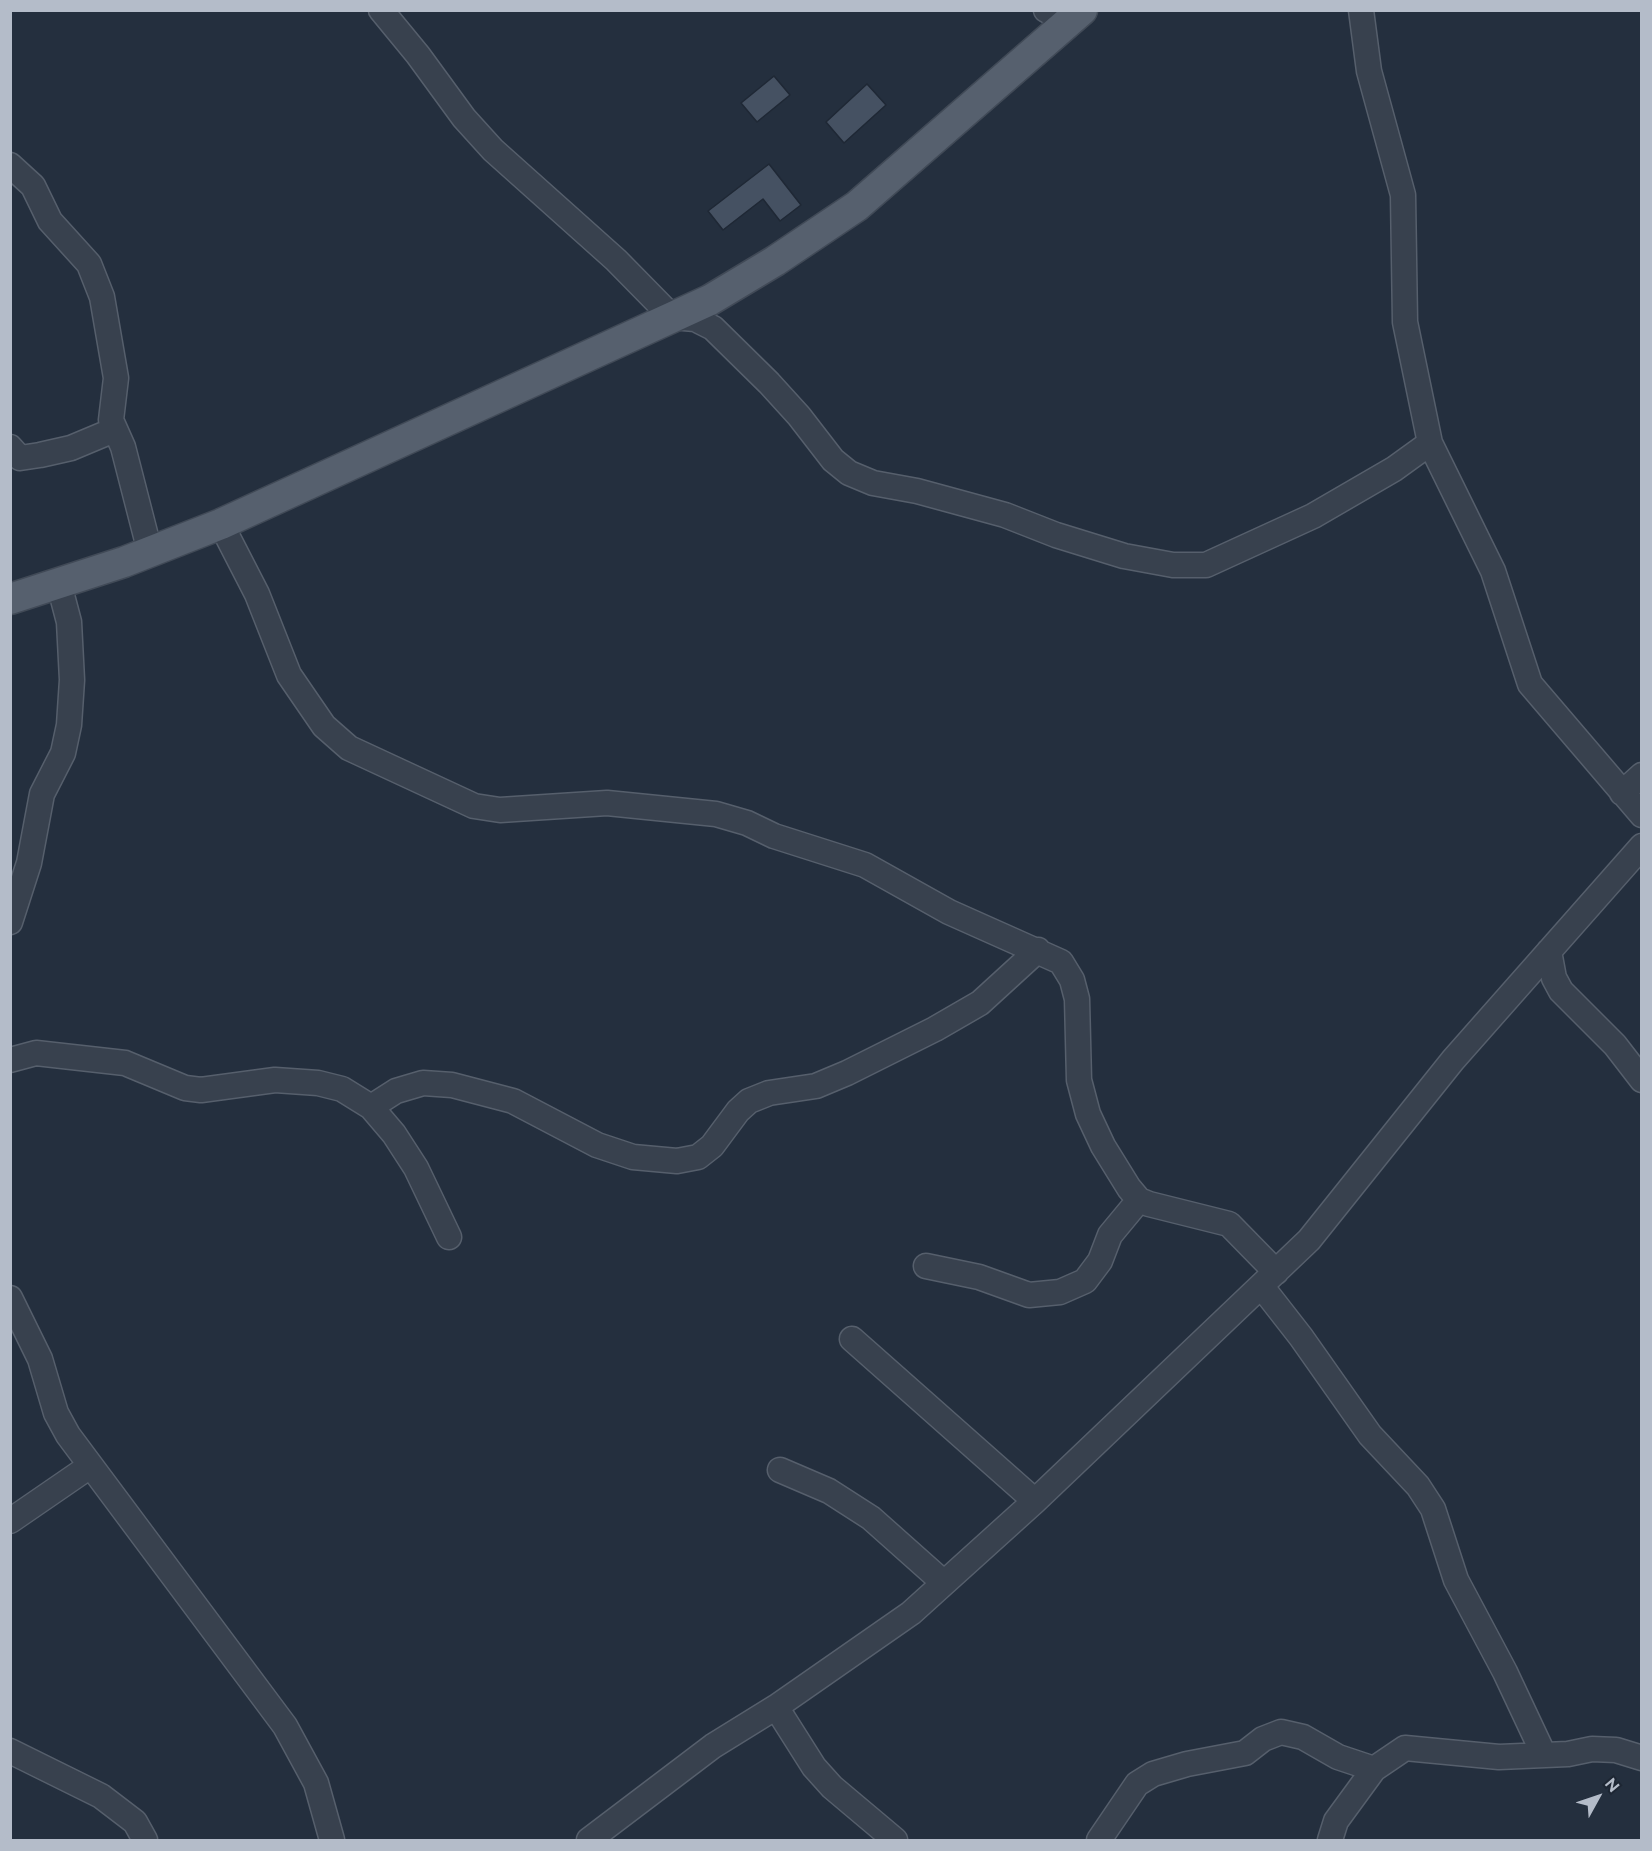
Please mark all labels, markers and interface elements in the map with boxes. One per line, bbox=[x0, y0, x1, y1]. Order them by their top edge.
north arrow bbox=[1568, 1767, 1628, 1827]
text: N bbox=[1601, 1774, 1623, 1796]

